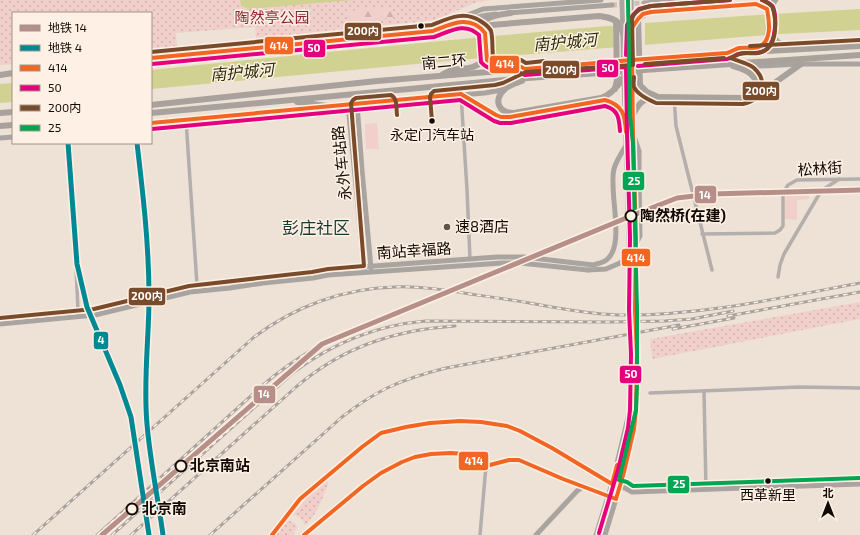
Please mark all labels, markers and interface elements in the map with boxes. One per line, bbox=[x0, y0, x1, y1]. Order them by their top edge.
park label: 陶然亭公园 bbox=[234, 8, 310, 26]
legend bbox=[12, 12, 152, 144]
text: 地铁 14 bbox=[48, 20, 87, 34]
unlabelled marker bbox=[416, 21, 426, 31]
line badge: 200内 bbox=[344, 22, 382, 41]
text: 200内 bbox=[347, 24, 379, 37]
water label: 南护城河 bbox=[532, 29, 601, 54]
line badge: 414 bbox=[264, 36, 294, 55]
text: 414 bbox=[270, 39, 288, 52]
line badge: 50 bbox=[303, 39, 326, 58]
text: 地铁 4 bbox=[48, 40, 82, 54]
text: 50 bbox=[307, 41, 321, 54]
street label: 南二环 bbox=[421, 50, 467, 72]
line badge: 414 bbox=[489, 55, 520, 74]
text: 414 bbox=[496, 57, 514, 70]
water label: 南护城河 bbox=[209, 59, 278, 84]
line badge: 50 bbox=[596, 59, 619, 78]
text: 414 bbox=[48, 60, 68, 74]
line badge: 200内 bbox=[542, 60, 580, 79]
text: 50 bbox=[601, 61, 615, 74]
text: 200内 bbox=[545, 63, 577, 76]
text: 50 bbox=[48, 80, 62, 94]
line badge: 200内 bbox=[742, 81, 780, 101]
text: 200内 bbox=[745, 84, 777, 97]
text: 200内 bbox=[48, 100, 81, 114]
marker: 永定门汽车站 bbox=[427, 116, 437, 126]
text: 25 bbox=[48, 120, 61, 134]
street label: 永外车站路 bbox=[328, 125, 354, 201]
place label: 永定门汽车站 bbox=[390, 126, 474, 143]
street label: 松林街 bbox=[797, 157, 843, 179]
line badge: 25 bbox=[622, 171, 645, 191]
text: 25 bbox=[628, 174, 640, 187]
line badge: 14 bbox=[694, 185, 717, 204]
text: 14 bbox=[699, 188, 711, 201]
place label: 陶然桥(在建) bbox=[640, 206, 726, 224]
marker: 陶然桥(在建) bbox=[624, 209, 638, 223]
district label: 彭庄社区 bbox=[282, 217, 350, 237]
place label: 速8酒店 bbox=[455, 217, 509, 235]
marker: 速8酒店 bbox=[442, 222, 452, 232]
street label: 南站幸福路 bbox=[376, 238, 452, 262]
line badge: 414 bbox=[621, 248, 651, 267]
text: 414 bbox=[627, 251, 645, 264]
line badge: 200内 bbox=[128, 287, 166, 306]
text: 200内 bbox=[131, 289, 163, 302]
line badge: 4 bbox=[93, 331, 109, 350]
text: 4 bbox=[97, 333, 105, 346]
line badge: 50 bbox=[619, 365, 642, 384]
text: 50 bbox=[624, 367, 638, 380]
line badge: 14 bbox=[253, 385, 276, 404]
text: 14 bbox=[258, 387, 270, 400]
line badge: 414 bbox=[458, 451, 489, 471]
text: 414 bbox=[465, 454, 483, 467]
place label: 北京南站 bbox=[190, 456, 250, 474]
marker: 北京南站 bbox=[174, 459, 188, 473]
line badge: 25 bbox=[667, 475, 690, 494]
marker: 西革新里 bbox=[763, 476, 773, 486]
text: 25 bbox=[673, 477, 685, 490]
north arrow bbox=[808, 483, 848, 523]
place label: 西革新里 bbox=[740, 486, 796, 503]
text: 北 bbox=[823, 486, 834, 499]
place label: 北京南 bbox=[142, 499, 187, 517]
marker: 北京南 bbox=[125, 502, 139, 516]

